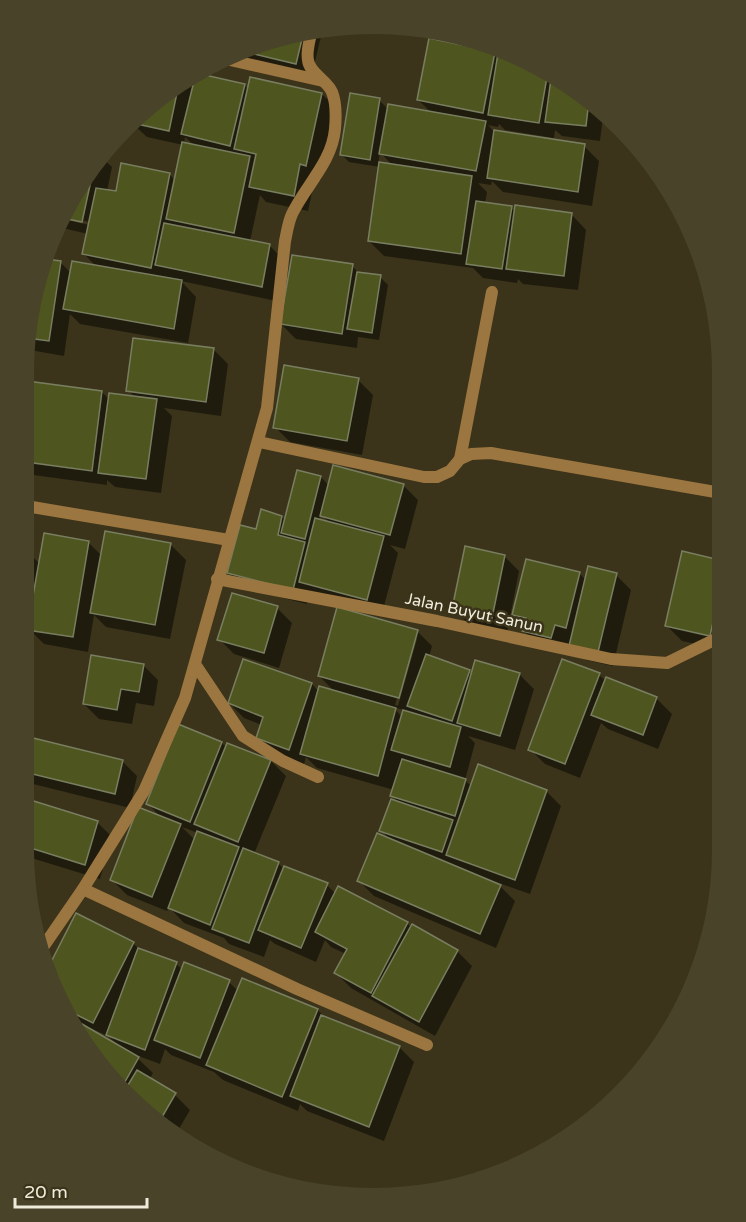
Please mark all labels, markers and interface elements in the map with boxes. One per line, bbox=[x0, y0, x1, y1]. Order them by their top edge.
street label: Jalan Buyut Sanun bbox=[403, 589, 545, 637]
scale bar bbox=[15, 1171, 147, 1209]
text: 20 m bbox=[24, 1181, 68, 1203]

